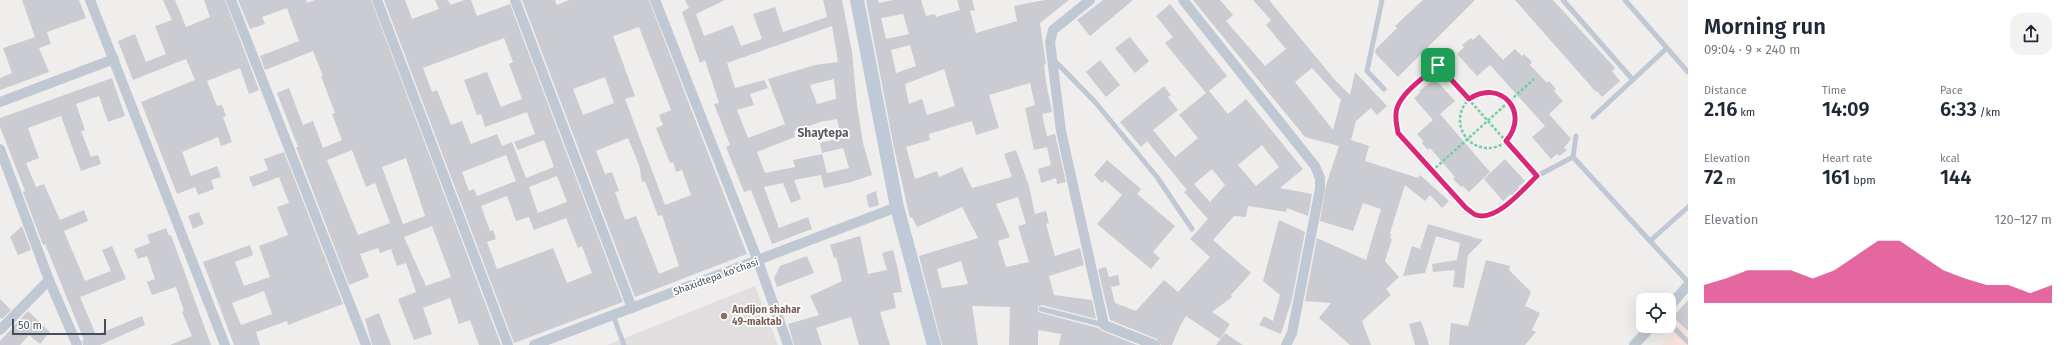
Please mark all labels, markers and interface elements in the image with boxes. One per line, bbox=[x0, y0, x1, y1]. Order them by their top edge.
text: Morning run bbox=[1704, 13, 1826, 40]
button: share bbox=[2010, 13, 2052, 55]
text: 09:04 · 9 × 240 m bbox=[1704, 42, 1800, 57]
pin bbox=[1421, 48, 1455, 82]
icon: arrive bbox=[1427, 54, 1449, 76]
text: Distance bbox=[1704, 84, 1747, 97]
text: Time bbox=[1822, 84, 1846, 97]
text: Pace bbox=[1940, 84, 1963, 97]
text: 2.16 bbox=[1704, 97, 1737, 121]
text: 14:09 bbox=[1822, 97, 1869, 121]
text: 6:33 bbox=[1940, 97, 1977, 121]
text: km bbox=[1737, 106, 1755, 119]
text: /km bbox=[1977, 106, 2001, 119]
district label: Shaytepa bbox=[797, 126, 849, 140]
text: Elevation bbox=[1704, 152, 1750, 165]
text: Heart rate bbox=[1822, 152, 1872, 165]
text: kcal bbox=[1940, 152, 1960, 165]
text: 72 bbox=[1704, 165, 1723, 189]
text: 161 bbox=[1822, 165, 1850, 189]
text: 144 bbox=[1940, 165, 1971, 189]
text: m bbox=[1723, 174, 1736, 187]
text: bpm bbox=[1850, 174, 1876, 187]
text: Elevation bbox=[1704, 212, 1758, 227]
text: 120–127 m bbox=[1995, 212, 2052, 227]
street label: Shaxidtepa ko'chasi bbox=[672, 256, 760, 298]
map controls bbox=[1636, 293, 1676, 333]
button: locate bbox=[1636, 293, 1676, 333]
place label: Andijon shahar 49-maktab bbox=[731, 304, 802, 328]
marker: Andijon shahar 49-maktab bbox=[719, 311, 729, 321]
scale bar bbox=[12, 317, 106, 336]
text: 50 m bbox=[18, 319, 42, 332]

